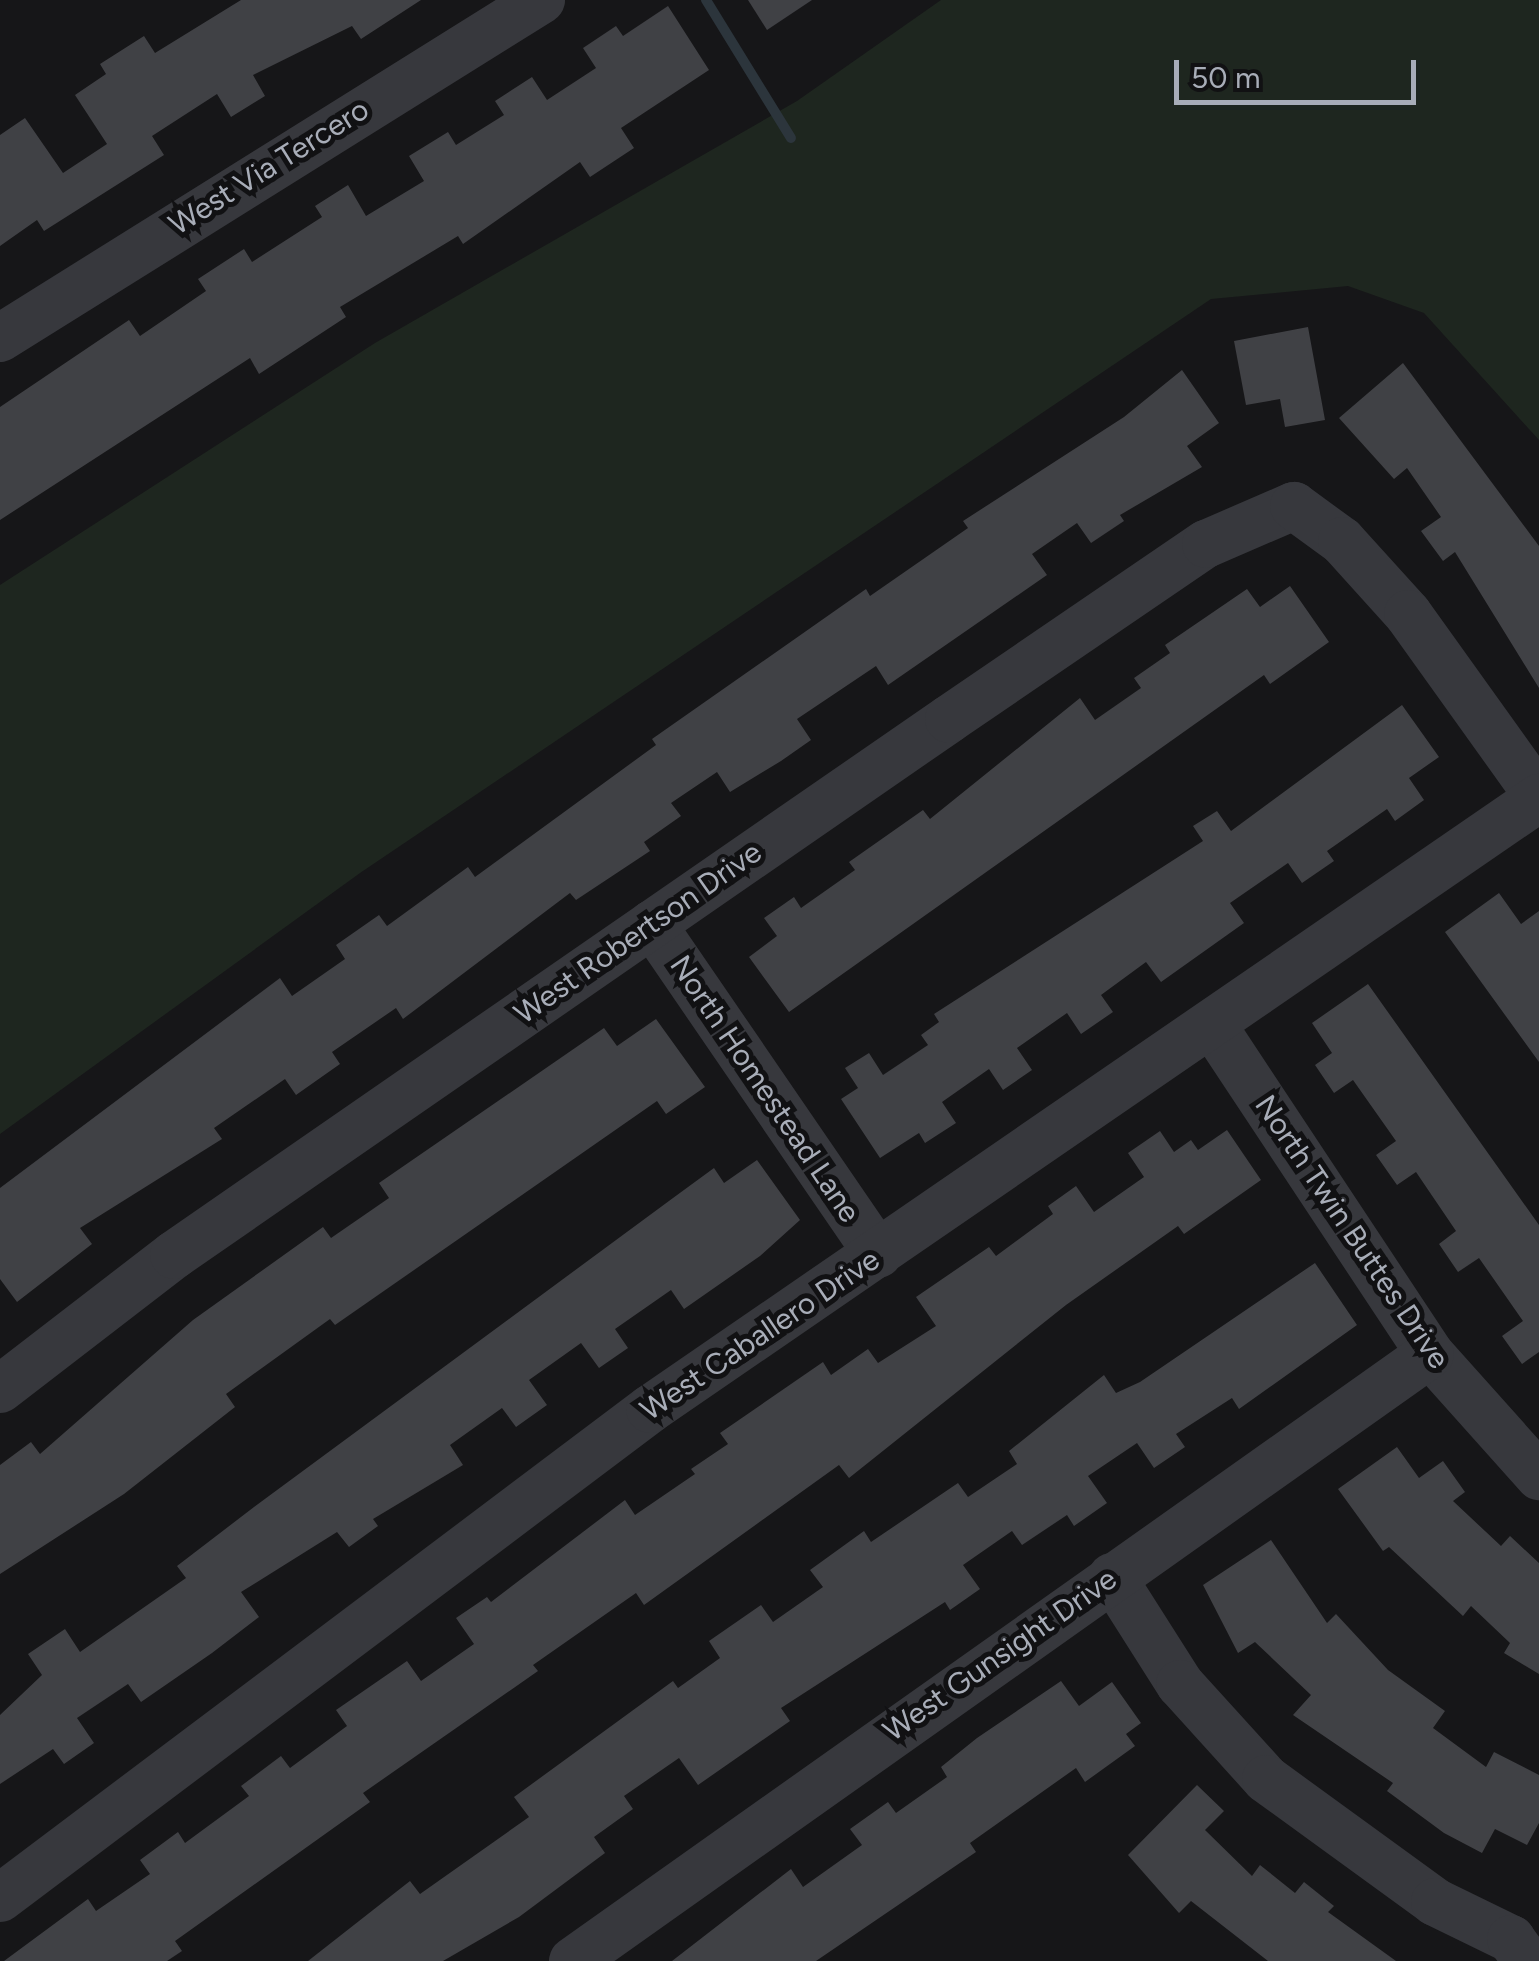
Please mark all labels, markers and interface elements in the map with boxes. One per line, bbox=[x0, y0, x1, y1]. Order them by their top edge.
scale bar bbox=[1179, 40, 1422, 102]
text: 50 m bbox=[1191, 59, 1260, 96]
street label: West Via Tercero bbox=[163, 91, 375, 243]
street label: West Robertson Drive bbox=[508, 834, 768, 1032]
street label: North Homestead Lane bbox=[662, 949, 868, 1229]
street label: North Twin Buttes Drive bbox=[1247, 1088, 1457, 1376]
street label: West Caballero Drive bbox=[634, 1242, 886, 1428]
street label: West Gunsight Drive bbox=[876, 1561, 1124, 1749]

